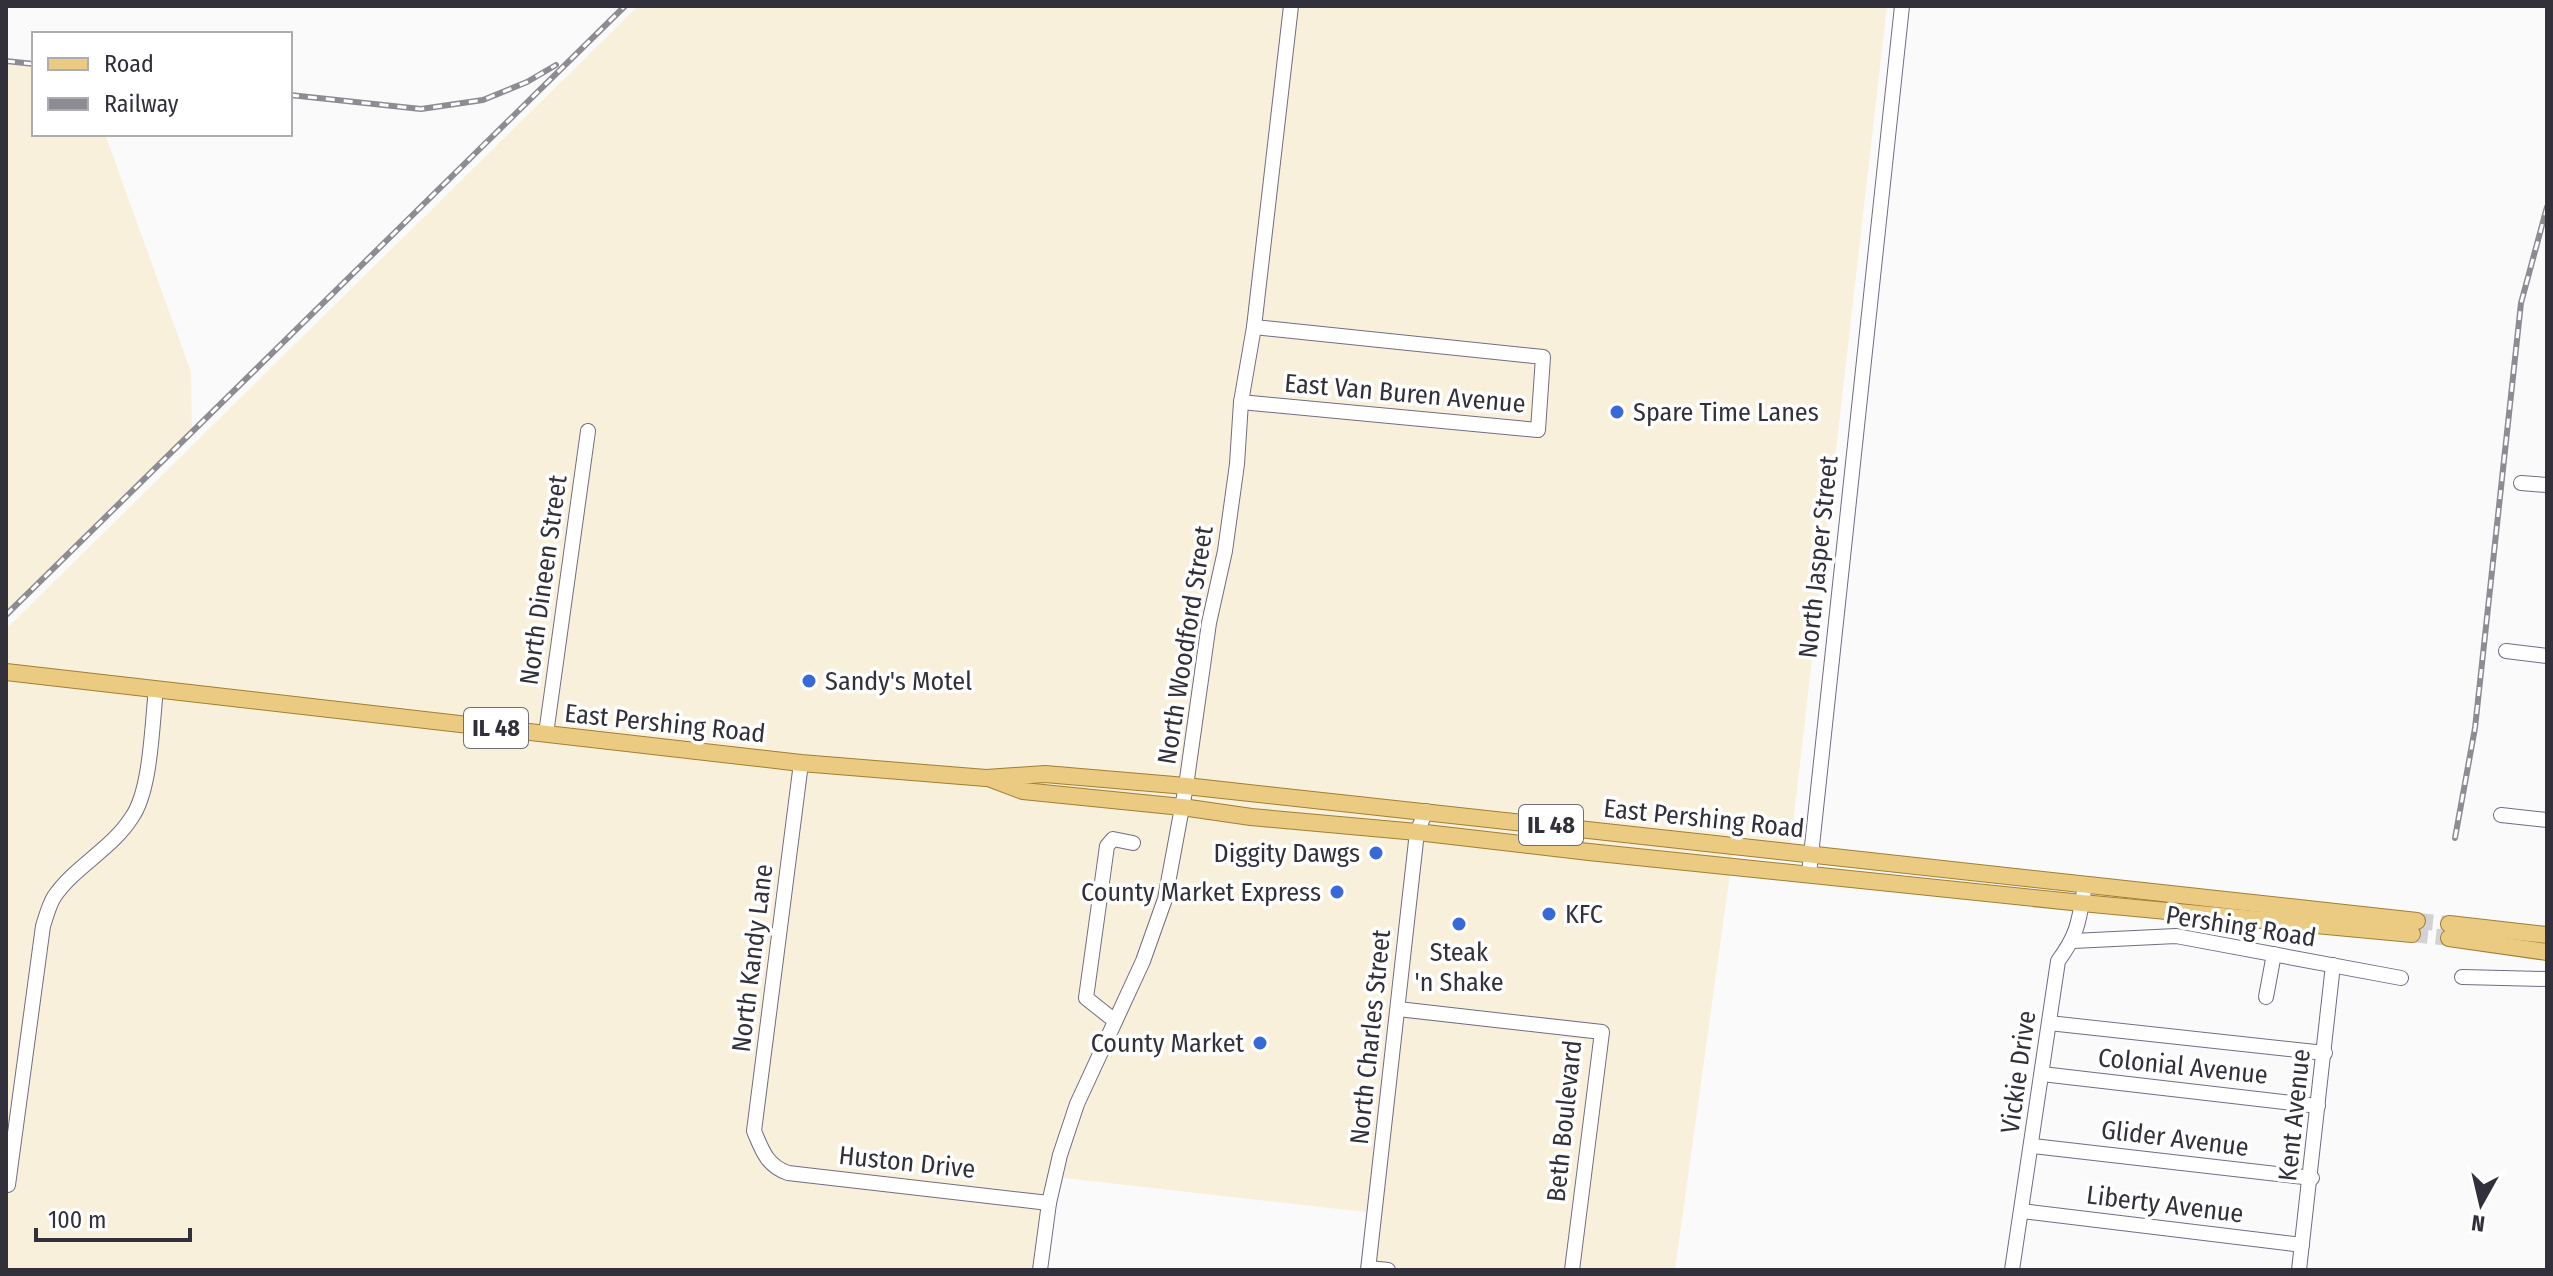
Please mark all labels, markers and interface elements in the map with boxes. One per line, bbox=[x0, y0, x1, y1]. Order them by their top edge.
legend bbox=[32, 32, 292, 136]
text: Road bbox=[104, 50, 154, 78]
text: Railway bbox=[104, 90, 179, 118]
street label: East Van Buren Avenue bbox=[1283, 368, 1527, 419]
place label: Spare Time Lanes bbox=[1633, 397, 1819, 428]
marker: Spare Time Lanes bbox=[1608, 403, 1626, 421]
street label: North Jasper Street bbox=[1792, 454, 1845, 660]
street label: North Dineen Street bbox=[513, 473, 574, 687]
street label: North Woodford Street bbox=[1151, 523, 1220, 767]
place label: Sandy's Motel bbox=[825, 666, 972, 697]
marker: Sandy's Motel bbox=[800, 672, 818, 690]
street label: East Pershing Road bbox=[563, 698, 767, 749]
road number: IL 48 bbox=[464, 708, 528, 748]
street label: East Pershing Road bbox=[1602, 793, 1806, 844]
road number: IL 48 bbox=[1519, 805, 1583, 845]
place label: Diggity Dawgs bbox=[1214, 838, 1360, 869]
marker: Diggity Dawgs bbox=[1367, 844, 1385, 862]
street label: North Kandy Lane bbox=[726, 862, 779, 1054]
place label: County Market Express bbox=[1081, 877, 1321, 908]
marker: County Market Express bbox=[1328, 883, 1346, 901]
place label: KFC bbox=[1565, 899, 1603, 930]
street label: Pershing Road bbox=[2164, 899, 2318, 954]
marker: KFC bbox=[1540, 905, 1558, 923]
marker: Steak 'n Shake bbox=[1450, 915, 1468, 933]
street label: North Charles Street bbox=[1344, 928, 1397, 1146]
place label: Steak 'n Shake bbox=[1414, 937, 1504, 998]
street label: Vickie Drive bbox=[1995, 1009, 2042, 1135]
place label: County Market bbox=[1091, 1028, 1244, 1059]
marker: County Market bbox=[1251, 1034, 1269, 1052]
street label: Beth Boulevard bbox=[1541, 1039, 1588, 1204]
street label: Colonial Avenue bbox=[2096, 1042, 2269, 1091]
street label: Kent Avenue bbox=[2272, 1047, 2317, 1183]
street label: Glider Avenue bbox=[2099, 1114, 2250, 1163]
street label: Huston Drive bbox=[837, 1140, 977, 1185]
north arrow bbox=[2441, 1164, 2521, 1244]
street label: Liberty Avenue bbox=[2085, 1179, 2245, 1230]
scale bar bbox=[36, 1192, 190, 1242]
text: 100 m bbox=[48, 1206, 106, 1234]
text: N bbox=[2470, 1209, 2487, 1238]

